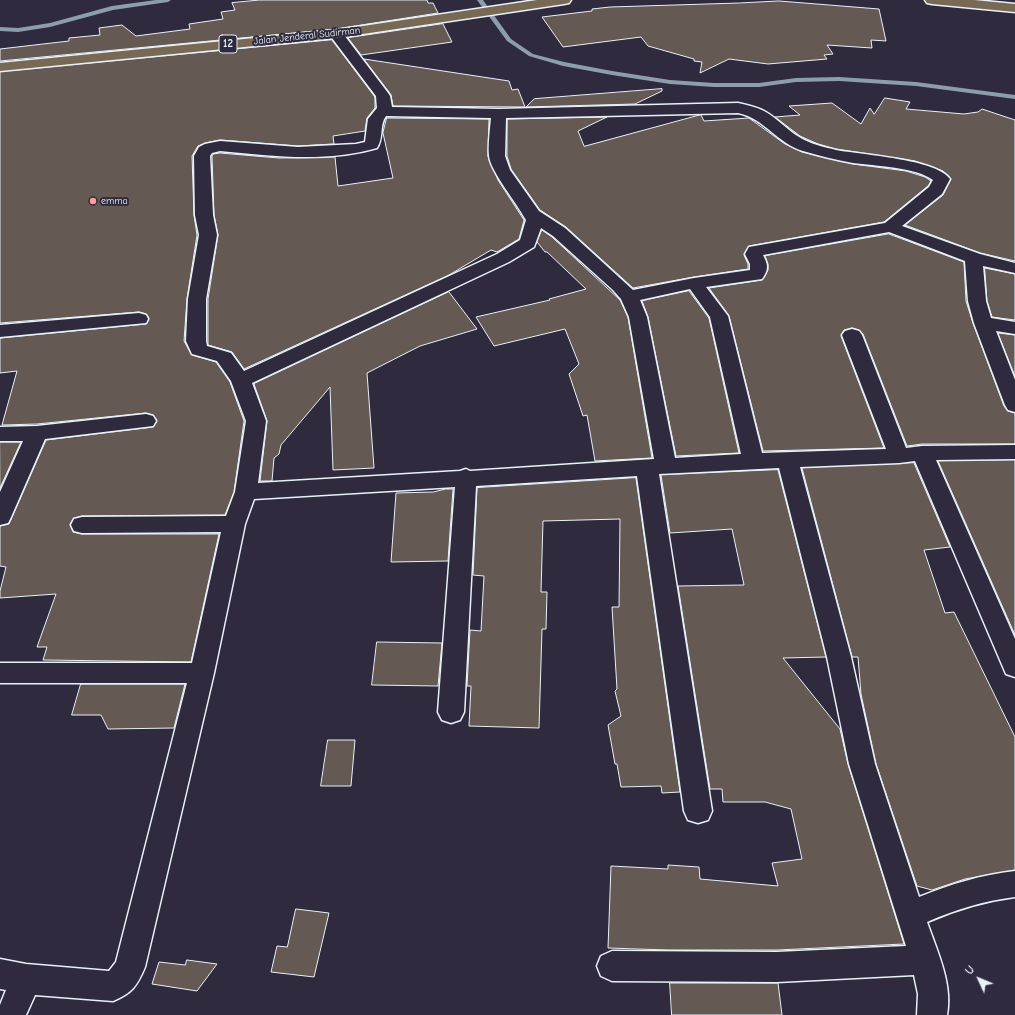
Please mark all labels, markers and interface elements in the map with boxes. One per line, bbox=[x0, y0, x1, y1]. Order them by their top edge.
street label: Jalan Jenderal Sudirman bbox=[253, 24, 361, 48]
road number: 12 bbox=[219, 35, 237, 53]
place label: emma bbox=[101, 195, 128, 207]
marker: emma bbox=[88, 196, 98, 206]
north arrow bbox=[959, 959, 999, 999]
text: U bbox=[963, 963, 977, 977]

